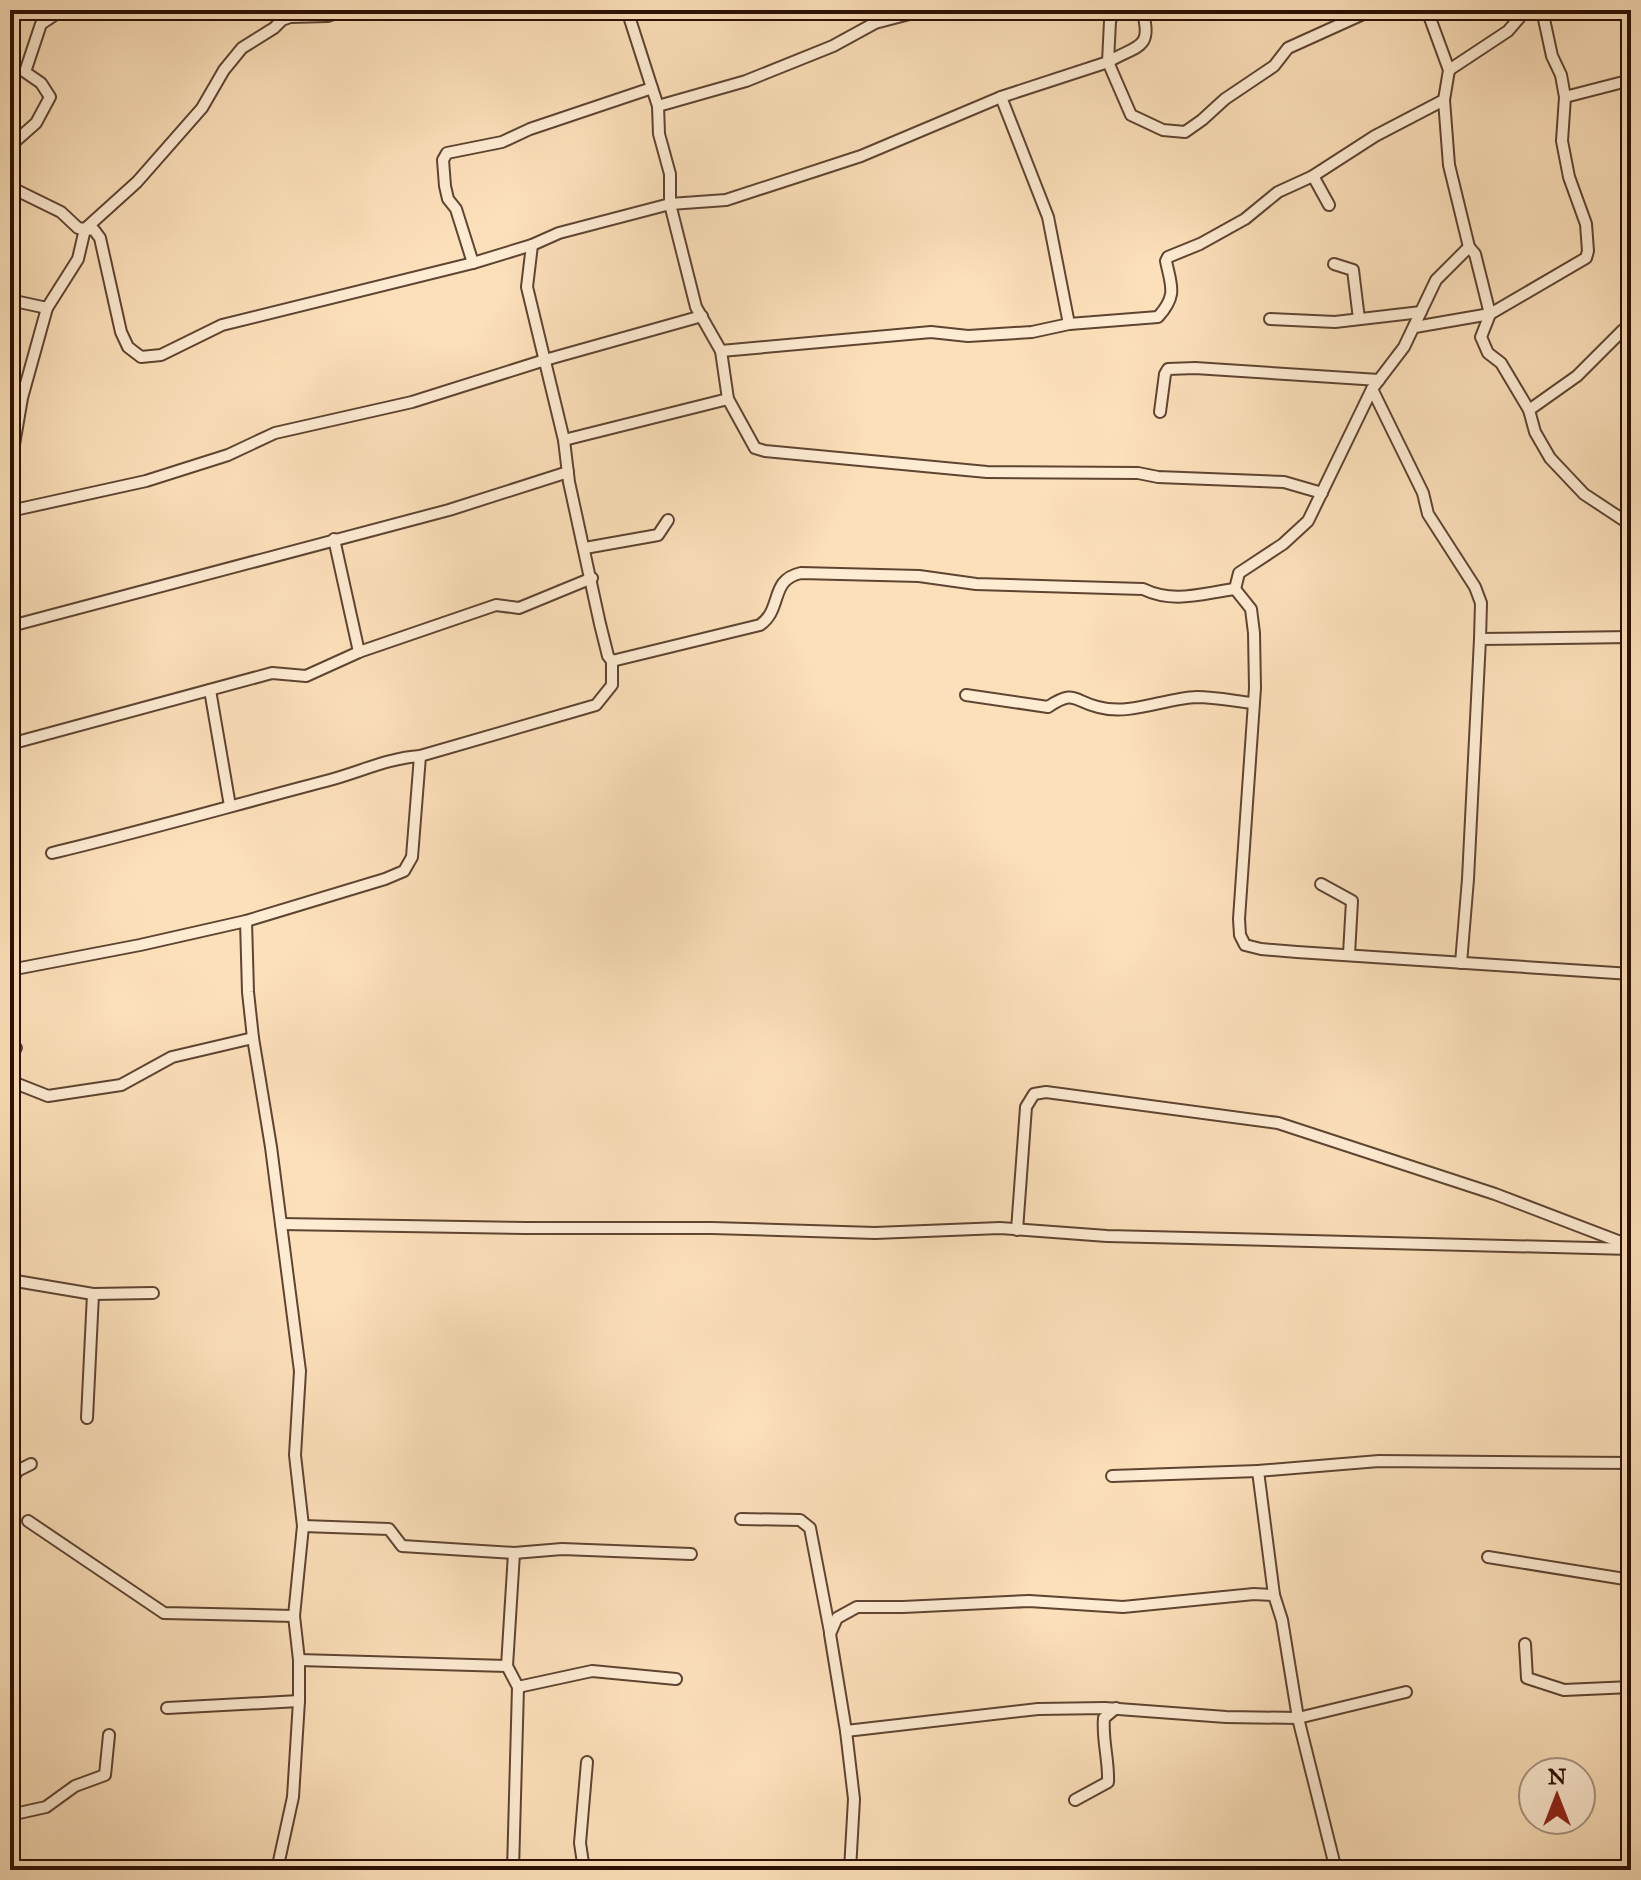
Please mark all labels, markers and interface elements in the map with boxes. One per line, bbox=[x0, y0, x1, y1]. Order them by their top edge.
north arrow bbox=[1517, 1756, 1597, 1836]
text: N bbox=[1548, 1763, 1567, 1790]

